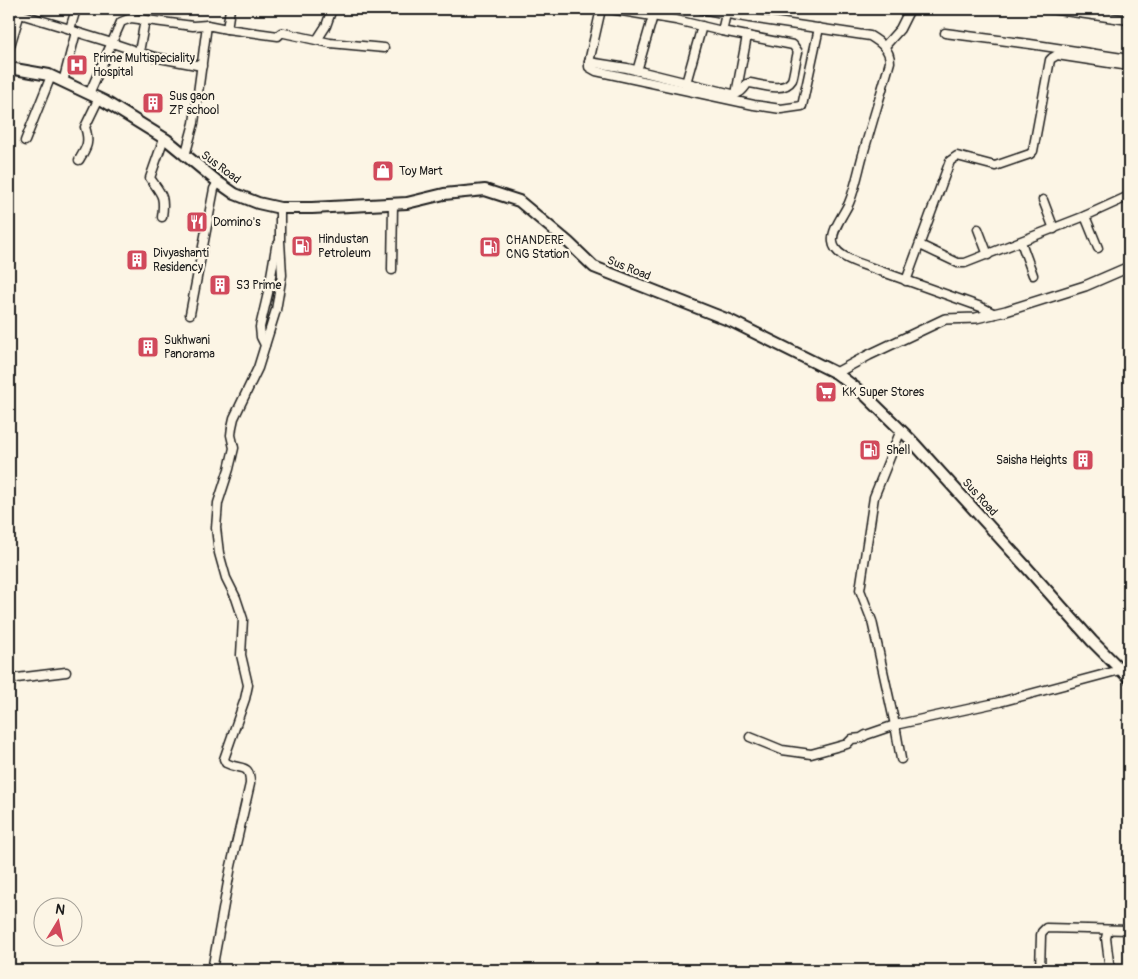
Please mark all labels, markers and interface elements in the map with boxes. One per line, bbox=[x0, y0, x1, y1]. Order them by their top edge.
place label: Prime Multispeciality Hospital bbox=[93, 51, 195, 80]
hospital icon: Prime Multispeciality Hospital bbox=[65, 53, 89, 77]
place label: Sus gaon ZP school bbox=[169, 89, 219, 118]
building icon: Sus gaon ZP school bbox=[141, 91, 165, 115]
street label: Sus Road bbox=[198, 148, 244, 187]
shop icon: Toy Mart bbox=[371, 159, 395, 183]
place label: Toy Mart bbox=[399, 164, 443, 179]
restaurant icon: Domino's bbox=[185, 210, 209, 234]
place label: Domino's bbox=[213, 215, 261, 230]
place label: Hindustan Petroleum bbox=[318, 232, 371, 261]
place label: CHANDERE CNG Station bbox=[506, 233, 569, 262]
fuel station icon: Hindustan Petroleum bbox=[290, 234, 314, 258]
fuel station icon: CHANDERE CNG Station bbox=[478, 235, 502, 259]
place label: Divyashanti Residency bbox=[153, 246, 209, 275]
building icon: Divyashanti Residency bbox=[125, 248, 149, 272]
street label: Sus Road bbox=[605, 253, 653, 284]
building icon: S3 Prime bbox=[208, 273, 232, 297]
place label: S3 Prime bbox=[236, 278, 281, 293]
place label: Sukhwani Panorama bbox=[164, 333, 215, 362]
building icon: Sukhwani Panorama bbox=[136, 335, 160, 359]
supermarket icon: KK Super Stores bbox=[814, 380, 838, 404]
place label: KK Super Stores bbox=[842, 385, 925, 400]
fuel station icon: Shell bbox=[858, 438, 882, 462]
place label: Shell bbox=[886, 443, 910, 458]
building icon: Saisha Heights bbox=[1071, 448, 1095, 472]
place label: Saisha Heights bbox=[996, 453, 1068, 468]
street label: Sus Road bbox=[959, 475, 1001, 519]
north arrow bbox=[32, 896, 82, 946]
text: N bbox=[54, 900, 66, 919]

